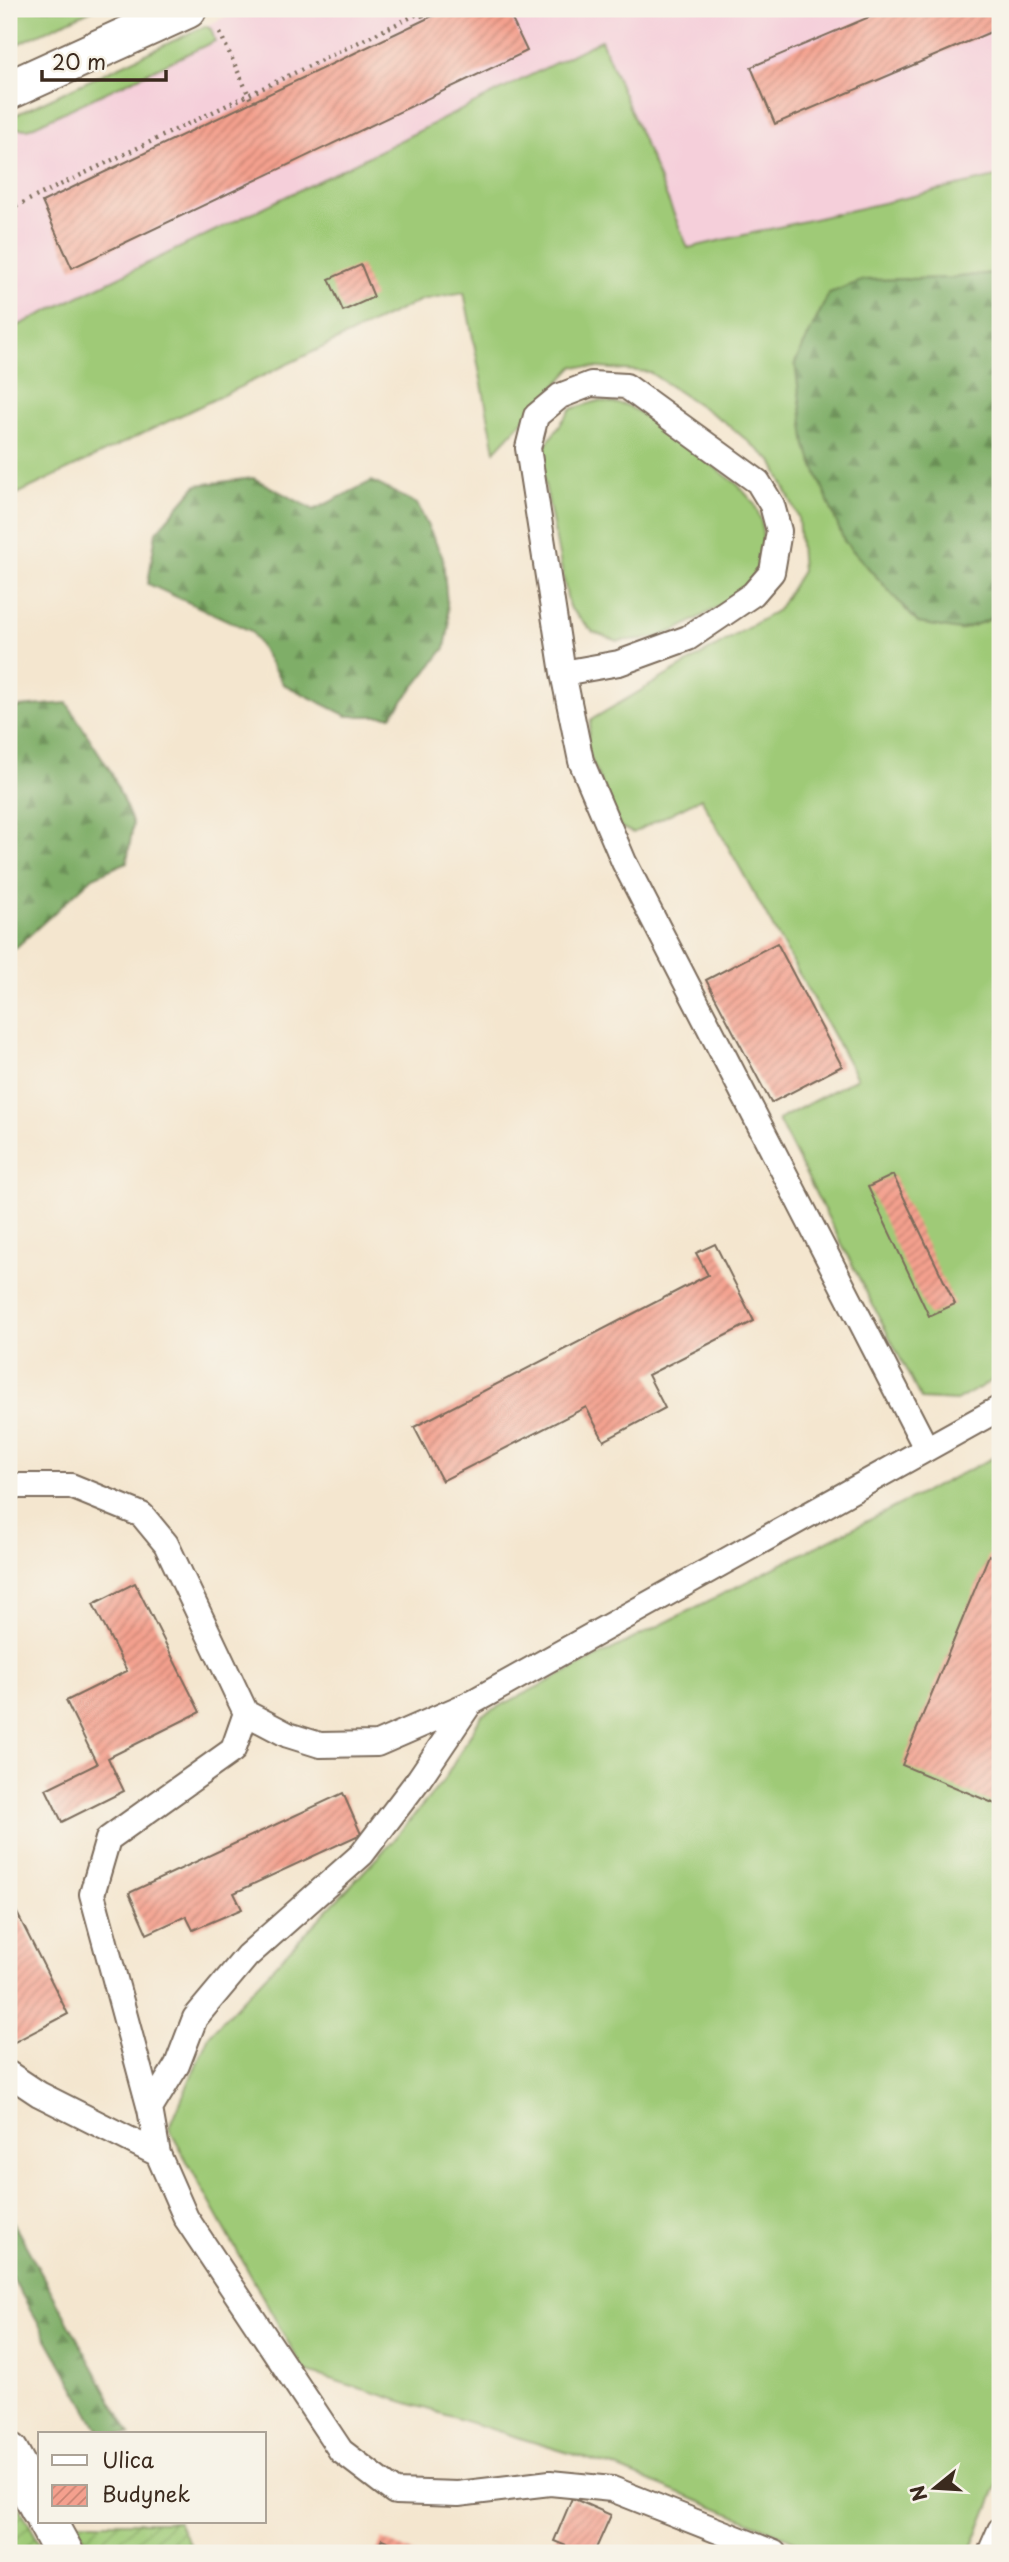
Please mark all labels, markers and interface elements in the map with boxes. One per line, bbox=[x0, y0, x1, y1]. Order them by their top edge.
scale bar bbox=[42, 38, 166, 82]
text: 20 m bbox=[52, 45, 106, 77]
legend bbox=[38, 2432, 266, 2524]
text: Ulica bbox=[102, 2443, 155, 2475]
north arrow bbox=[900, 2454, 970, 2524]
text: Budynek bbox=[102, 2477, 191, 2509]
text: N bbox=[902, 2482, 934, 2505]

